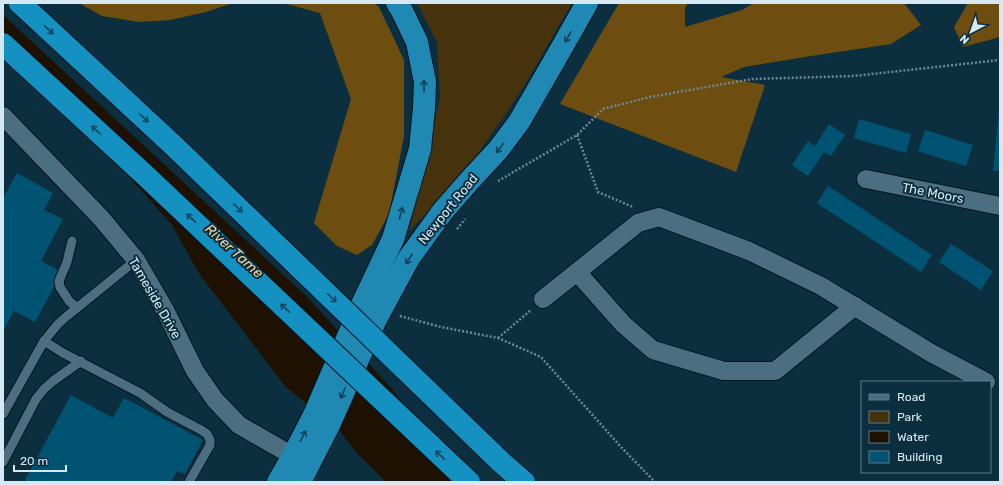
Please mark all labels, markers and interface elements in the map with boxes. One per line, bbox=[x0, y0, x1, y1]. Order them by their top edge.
north arrow bbox=[951, 12, 991, 52]
one-way arrow bbox=[44, 25, 54, 34]
one-way arrow bbox=[563, 31, 571, 43]
text: N bbox=[957, 32, 972, 47]
one-way arrow bbox=[420, 80, 428, 93]
one-way arrow bbox=[139, 113, 149, 123]
one-way arrow bbox=[91, 125, 101, 134]
one-way arrow bbox=[495, 142, 504, 153]
street label: Newport Road bbox=[415, 171, 481, 247]
street label: The Moors bbox=[901, 180, 965, 206]
one-way arrow bbox=[233, 203, 243, 213]
one-way arrow bbox=[398, 207, 405, 220]
one-way arrow bbox=[186, 214, 196, 223]
water label: River Tame bbox=[201, 220, 267, 282]
one-way arrow bbox=[405, 253, 413, 264]
street label: Tameside Drive bbox=[126, 255, 184, 341]
one-way arrow bbox=[327, 293, 337, 303]
one-way arrow bbox=[280, 303, 290, 313]
legend bbox=[861, 381, 991, 473]
one-way arrow bbox=[339, 387, 346, 399]
text: Road bbox=[897, 390, 925, 404]
text: Park bbox=[897, 410, 923, 424]
text: Water bbox=[897, 430, 929, 444]
one-way arrow bbox=[300, 431, 307, 443]
scale bar bbox=[14, 447, 66, 473]
one-way arrow bbox=[435, 450, 445, 460]
text: Building bbox=[897, 450, 943, 464]
text: 20 m bbox=[20, 454, 48, 468]

